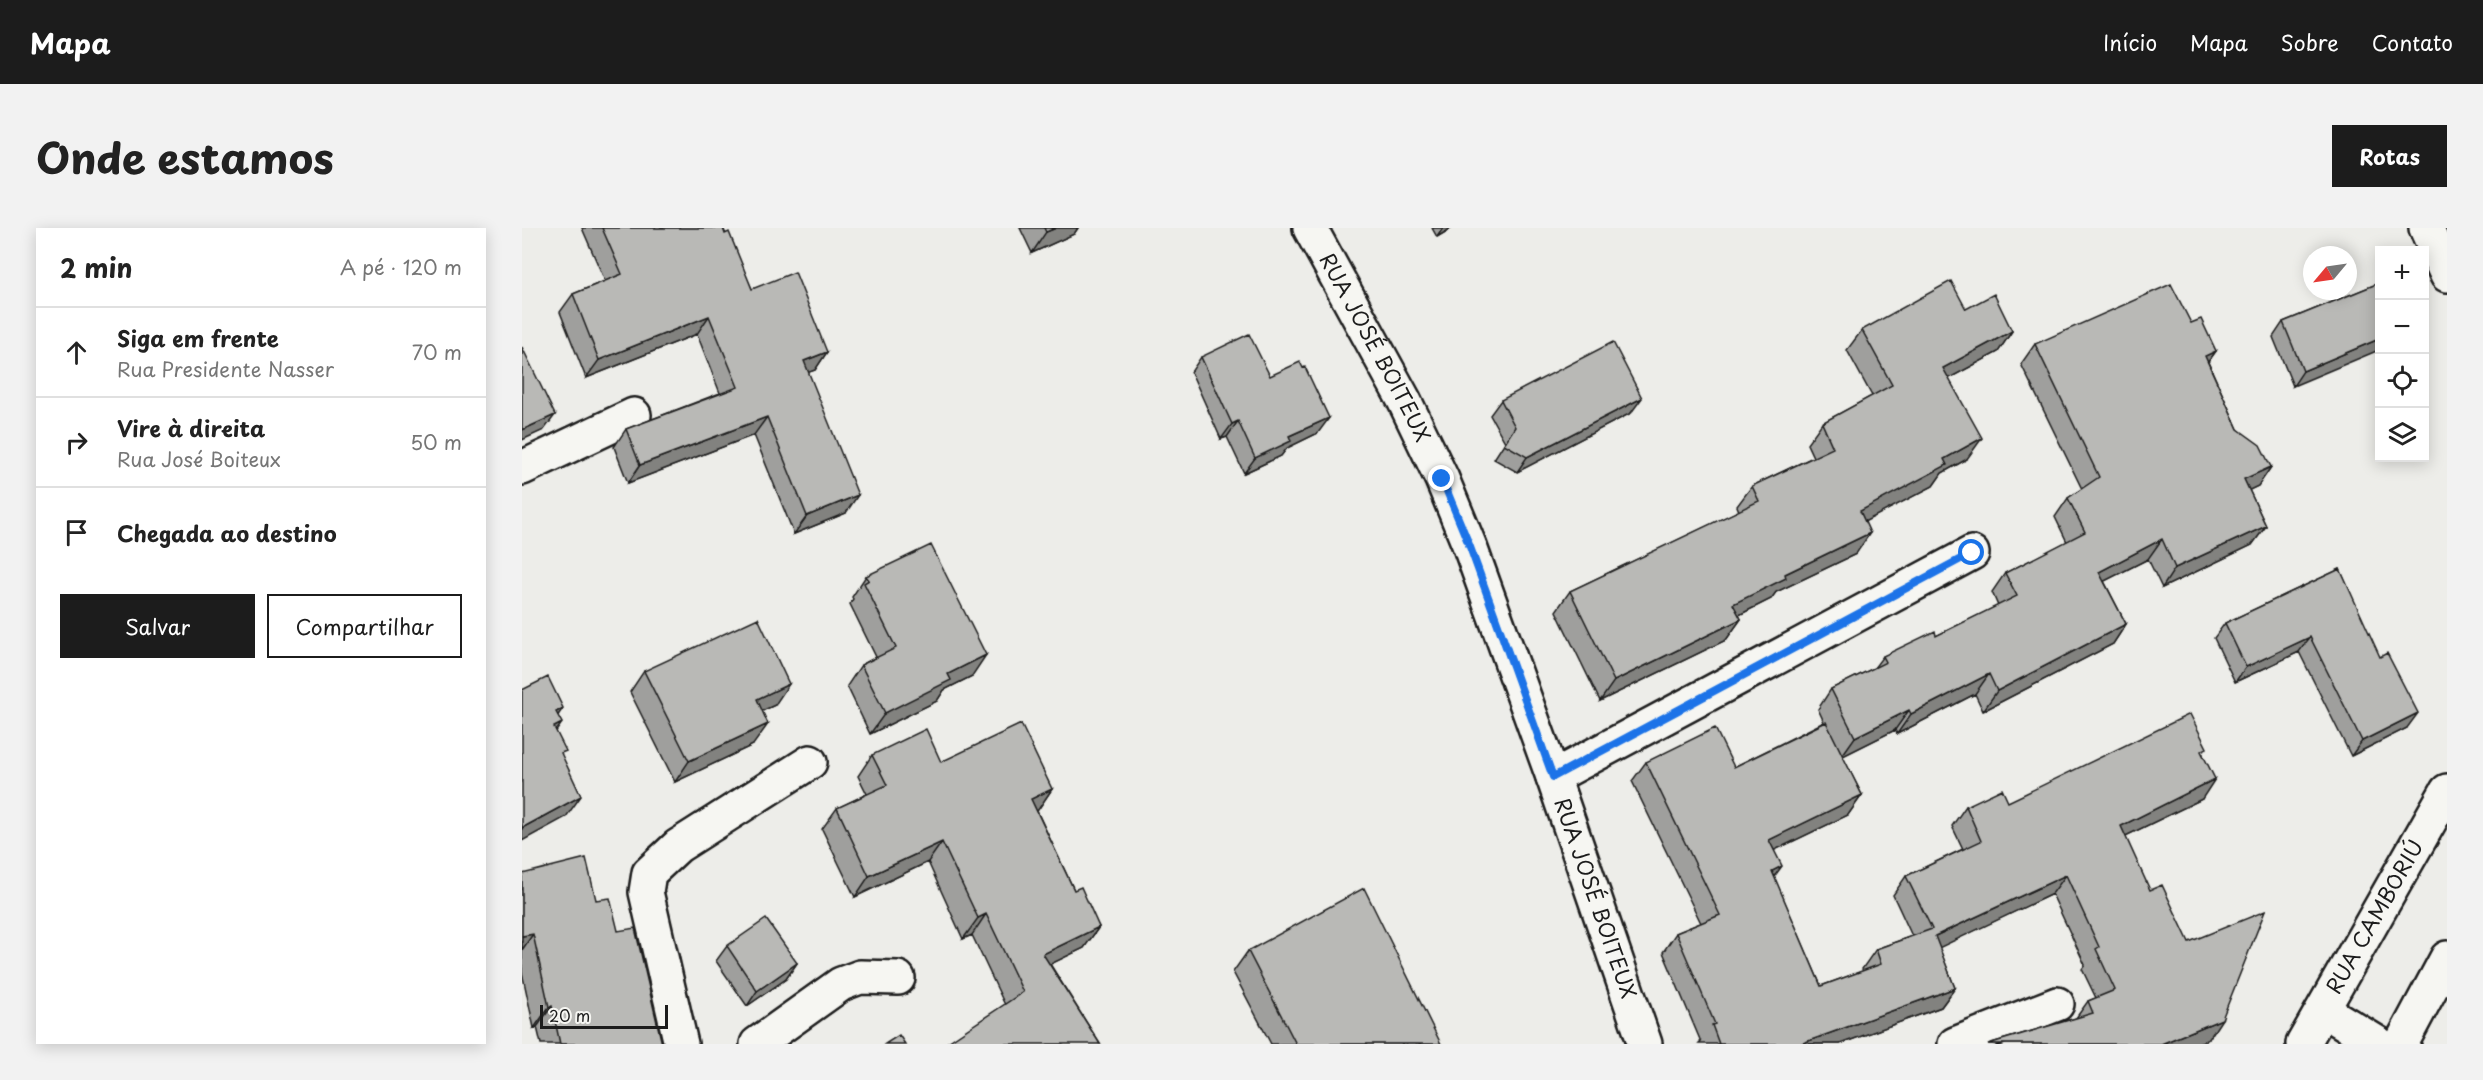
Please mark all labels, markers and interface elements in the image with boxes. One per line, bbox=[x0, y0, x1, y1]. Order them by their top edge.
text: Mapa bbox=[30, 21, 111, 64]
text: Início bbox=[2103, 26, 2157, 58]
text: Mapa bbox=[2190, 26, 2248, 58]
text: Sobre bbox=[2281, 26, 2339, 58]
text: Contato bbox=[2372, 26, 2453, 58]
text: Onde estamos bbox=[36, 125, 334, 188]
button: Rotas bbox=[2332, 125, 2447, 187]
street label: RUA JOSÉ BOITEUX bbox=[1313, 246, 1440, 447]
north arrow bbox=[2303, 246, 2357, 300]
map controls bbox=[2375, 246, 2429, 462]
button: + bbox=[2375, 246, 2429, 300]
text: 2 min bbox=[60, 248, 133, 287]
text: A pé · 120 m bbox=[340, 252, 462, 282]
button: − bbox=[2375, 300, 2429, 354]
text: Siga em frente bbox=[117, 321, 279, 354]
icon: ahead bbox=[60, 336, 93, 369]
text: 70 m bbox=[412, 337, 462, 367]
text: Rua Presidente Nasser bbox=[117, 354, 334, 384]
button: locate bbox=[2375, 354, 2429, 408]
button: layers bbox=[2375, 408, 2429, 462]
text: Vire à direita bbox=[117, 411, 265, 444]
icon: right bbox=[60, 426, 93, 459]
text: 50 m bbox=[410, 427, 462, 457]
text: Rua José Boiteux bbox=[117, 444, 281, 474]
route end bbox=[1428, 465, 1454, 491]
icon: arrive bbox=[60, 516, 93, 549]
text: Chegada ao destino bbox=[117, 516, 337, 549]
route start bbox=[1958, 539, 1984, 565]
button: Salvar bbox=[60, 594, 255, 658]
button: Compartilhar bbox=[267, 594, 462, 658]
street label: RUA JOSÉ BOITEUX bbox=[1547, 793, 1646, 1002]
street label: RUA CAMBORIÚ bbox=[2317, 833, 2430, 999]
scale bar bbox=[540, 1002, 668, 1030]
text: 20 m bbox=[549, 1003, 590, 1027]

